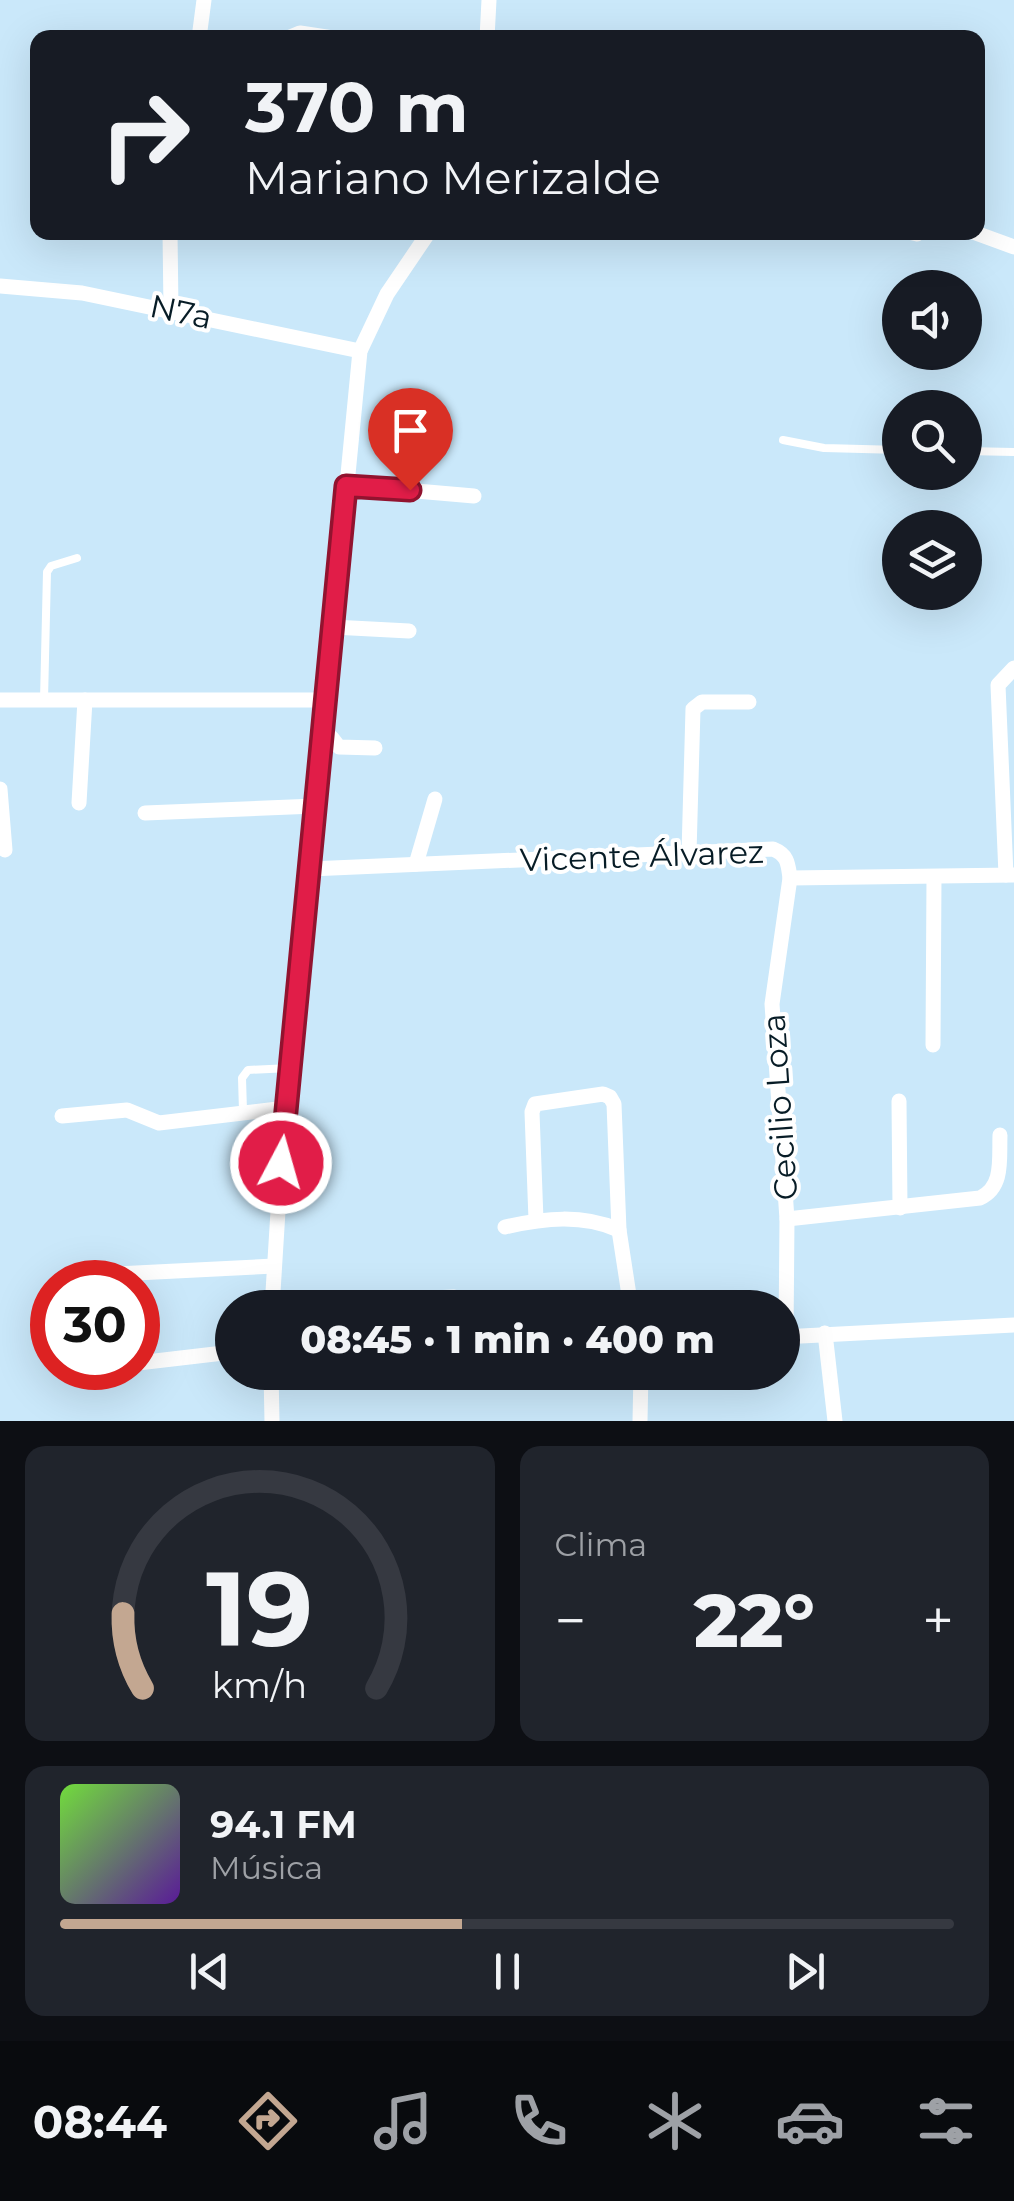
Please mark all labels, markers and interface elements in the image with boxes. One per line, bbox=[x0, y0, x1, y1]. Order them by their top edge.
text: 370 m bbox=[245, 64, 469, 150]
icon: right bbox=[80, 70, 210, 200]
text: Mariano Merizalde bbox=[245, 150, 661, 205]
map controls bbox=[882, 270, 982, 610]
button: sound bbox=[882, 270, 982, 370]
street label: N7a bbox=[146, 286, 216, 337]
pin bbox=[368, 388, 453, 491]
button: search bbox=[882, 390, 982, 490]
icon: arrive bbox=[383, 403, 438, 458]
button: layers bbox=[882, 510, 982, 610]
street label: Vicente Álvarez bbox=[519, 832, 765, 879]
street label: Cecilio Loza bbox=[754, 1012, 805, 1202]
position arrow bbox=[229, 1111, 333, 1215]
speed limit sign: 30 bbox=[30, 1260, 160, 1390]
text: 08:45 · 1 min · 400 m bbox=[300, 1316, 715, 1363]
text: Clima bbox=[555, 1525, 647, 1564]
text: 19 bbox=[206, 1545, 313, 1672]
text: 22° bbox=[694, 1574, 815, 1666]
text: − bbox=[555, 1587, 586, 1654]
text: + bbox=[922, 1587, 954, 1654]
text: km/h bbox=[212, 1663, 307, 1707]
text: 94.1 FM bbox=[210, 1801, 357, 1848]
text: Música bbox=[210, 1848, 323, 1887]
icon: previous bbox=[182, 1944, 237, 1999]
icon: pause bbox=[480, 1944, 535, 1999]
icon: next bbox=[778, 1944, 833, 1999]
icon: directions bbox=[233, 2086, 303, 2156]
icon: music bbox=[368, 2086, 438, 2156]
icon: phone bbox=[504, 2086, 574, 2156]
icon: climate bbox=[640, 2086, 710, 2156]
icon: car bbox=[775, 2086, 845, 2156]
icon: filters bbox=[911, 2086, 981, 2156]
text: 08:44 bbox=[33, 2094, 167, 2149]

